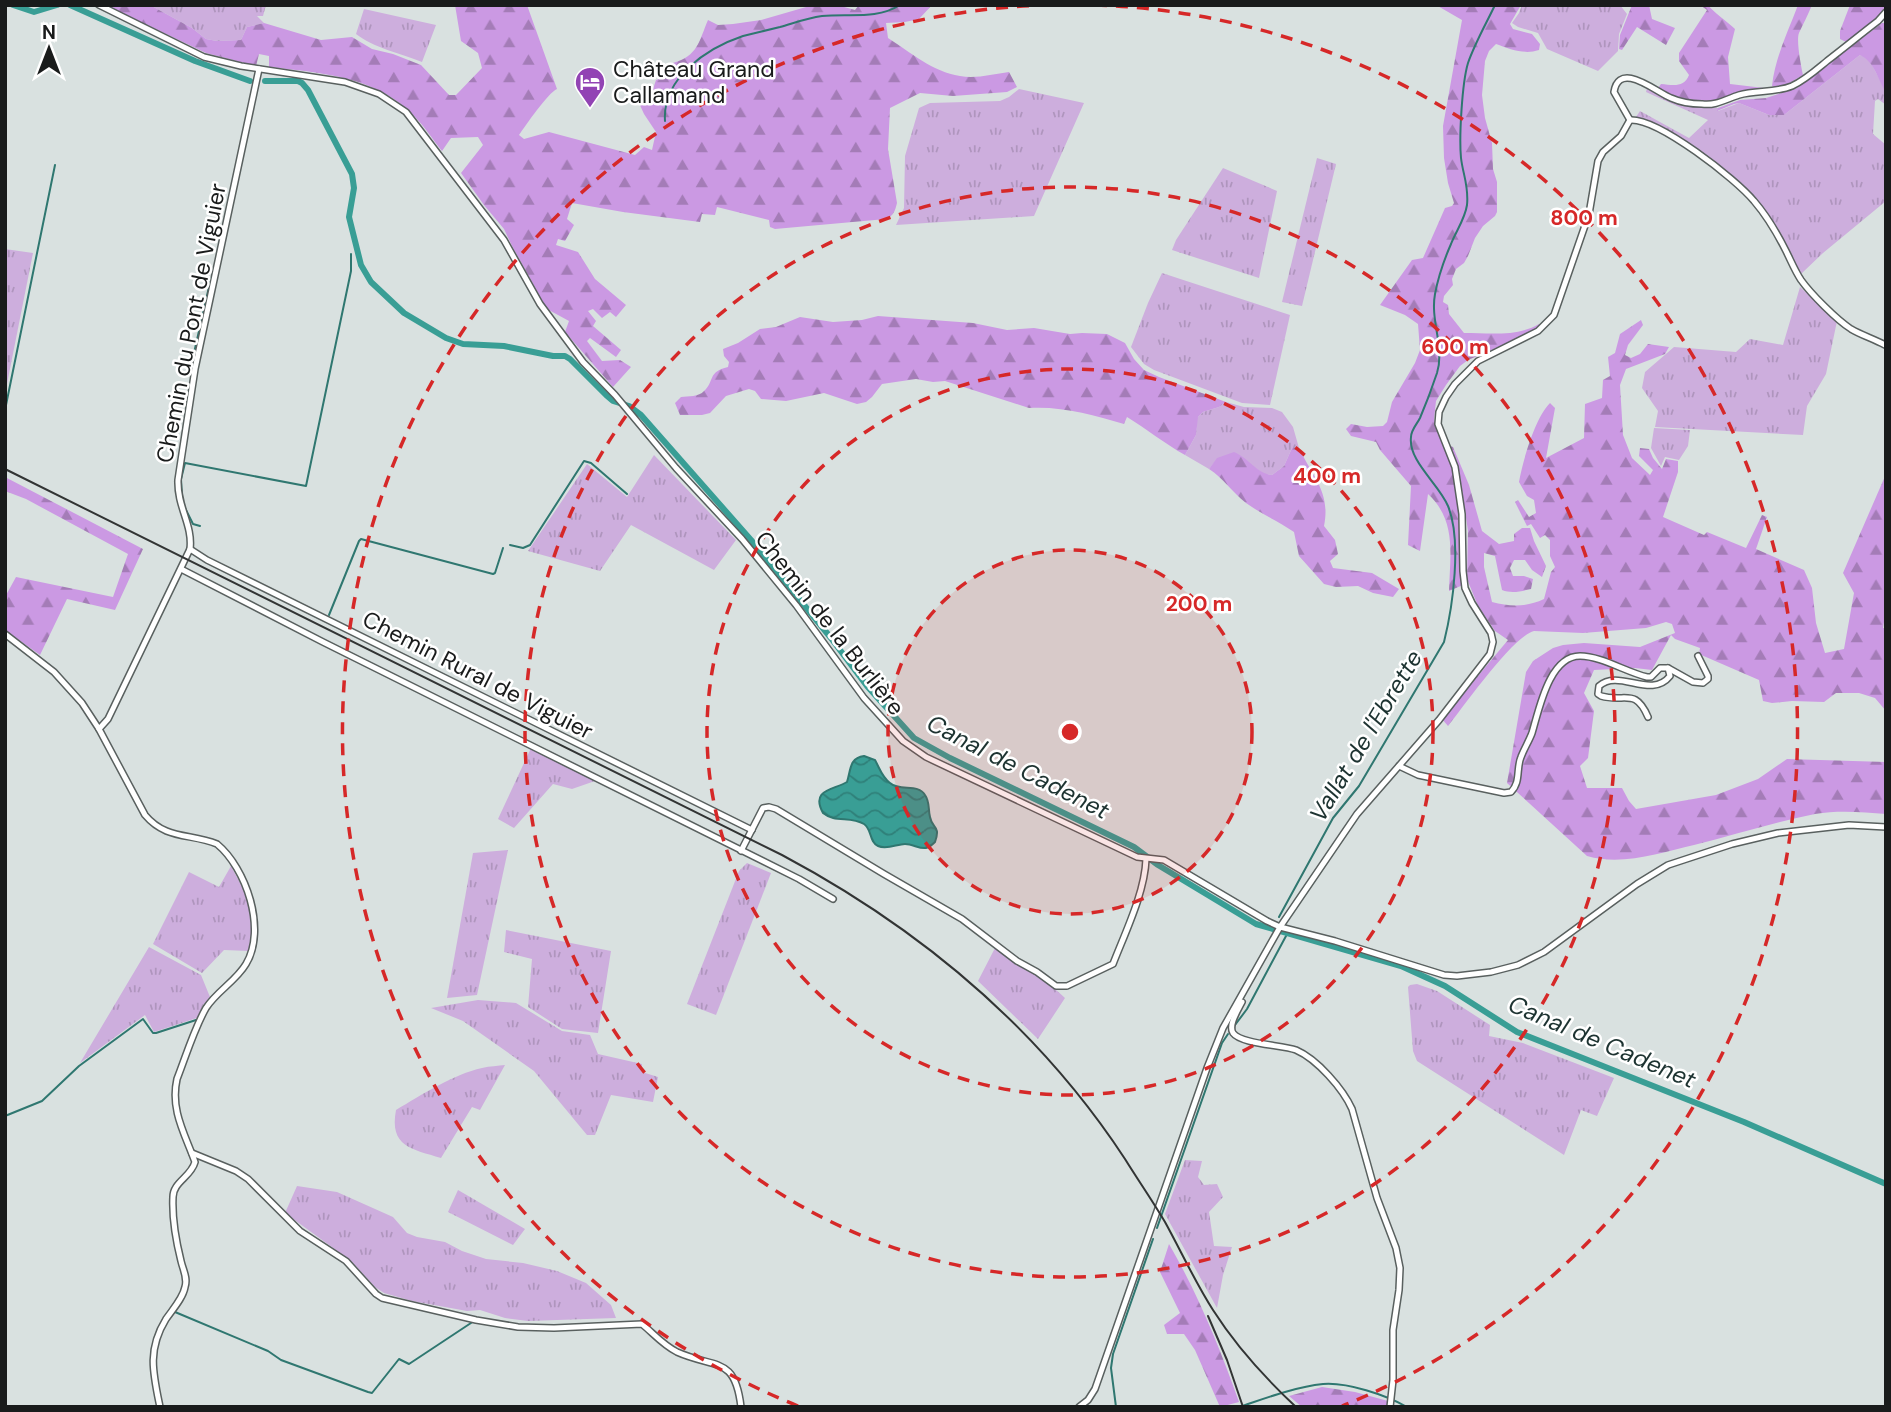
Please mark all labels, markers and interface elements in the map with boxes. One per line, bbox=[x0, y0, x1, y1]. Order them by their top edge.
north arrow bbox=[14, 14, 84, 84]
text: N bbox=[42, 20, 56, 45]
place label: Château Grand Callamand bbox=[613, 54, 775, 110]
hotel icon: Château Grand Callamand bbox=[573, 65, 607, 109]
street label: Chemin du Pont de Viguier bbox=[149, 181, 233, 465]
text: 800 m bbox=[1550, 204, 1618, 232]
text: 600 m bbox=[1421, 333, 1489, 361]
text: 400 m bbox=[1293, 462, 1361, 490]
street label: Chemin de la Burlière bbox=[749, 525, 911, 721]
text: 200 m bbox=[1166, 590, 1232, 618]
street label: Chemin Rural de Viguier bbox=[358, 604, 598, 746]
water label: Vallat de l'Ebrette bbox=[1302, 644, 1429, 827]
water label: Canal de Cadenet bbox=[922, 707, 1115, 826]
centre of rings bbox=[1058, 720, 1082, 744]
water label: Canal de Cadenet bbox=[1504, 988, 1701, 1095]

